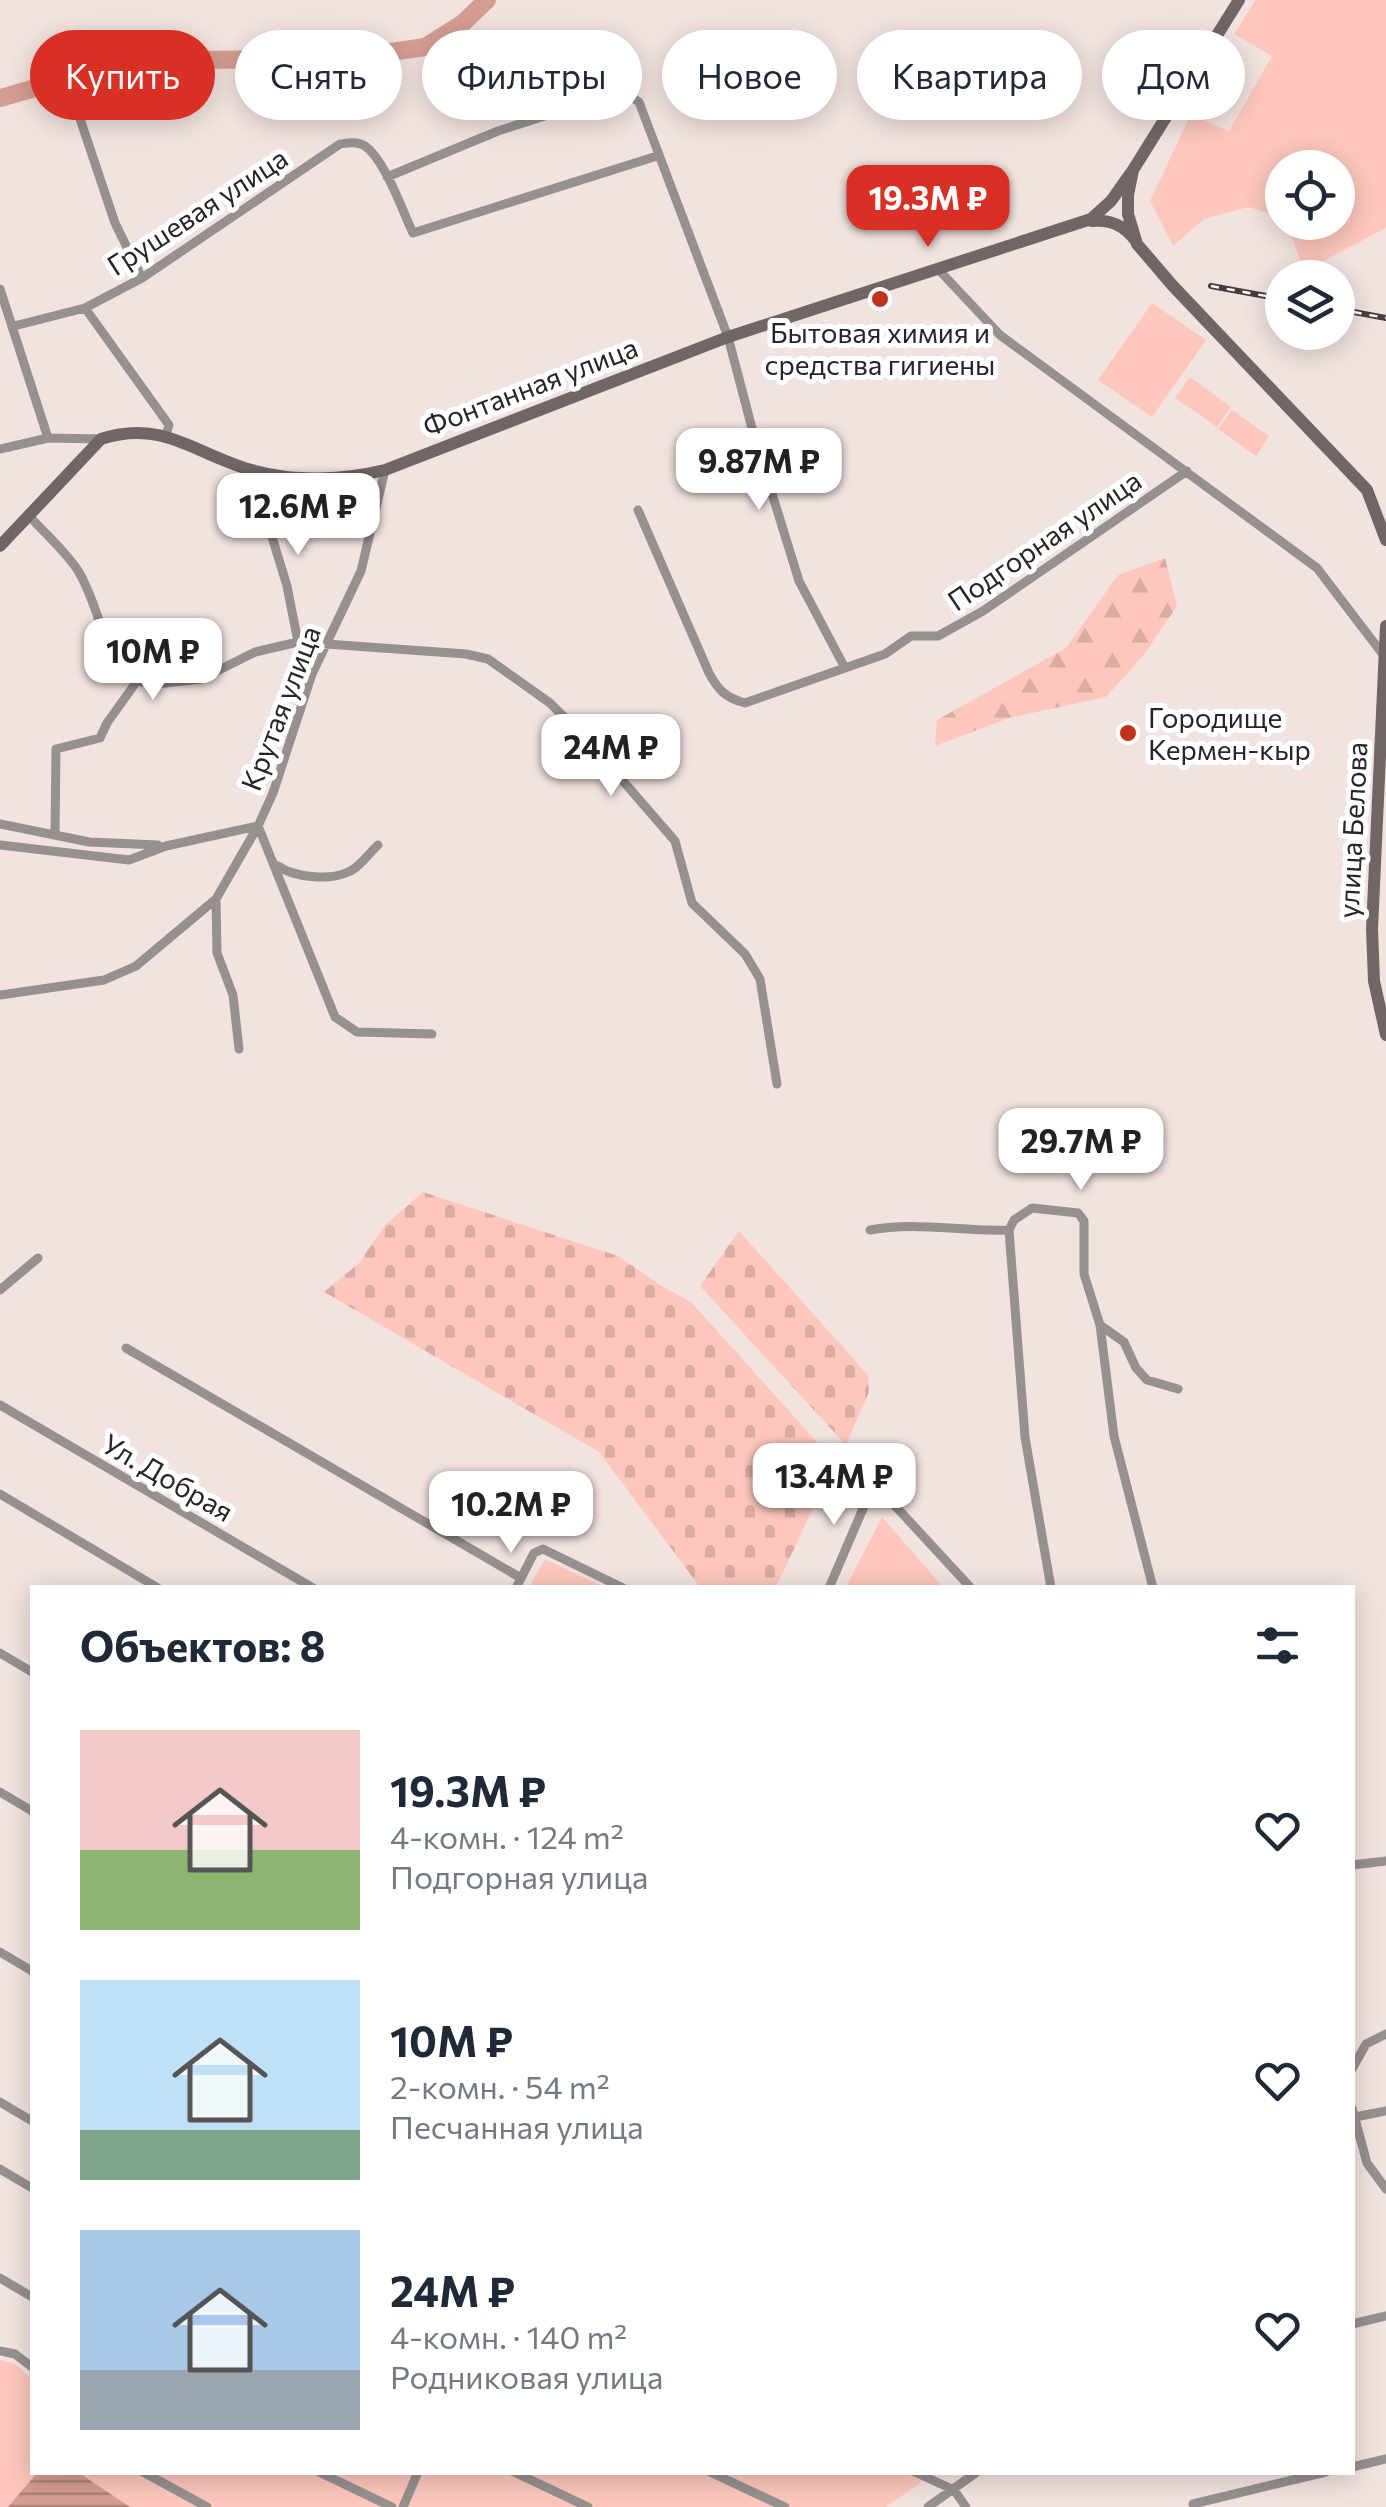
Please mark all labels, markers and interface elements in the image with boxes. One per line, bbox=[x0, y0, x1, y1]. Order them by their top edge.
chip: Купить bbox=[30, 30, 215, 120]
chip: Снять bbox=[235, 30, 402, 120]
chip: Фильтры bbox=[422, 30, 642, 120]
chip: Новое bbox=[662, 30, 837, 120]
chip: Квартира bbox=[857, 30, 1082, 120]
chip: Дом bbox=[1102, 30, 1245, 120]
street label: Грушевая улица bbox=[100, 140, 294, 282]
map controls bbox=[1265, 150, 1355, 350]
button: locate bbox=[1265, 150, 1355, 240]
pin: 19.3M ₽ bbox=[836, 165, 1020, 250]
text: 19.3M ₽ bbox=[869, 177, 987, 217]
button: layers bbox=[1265, 260, 1355, 350]
marker: Бытовая химия и средства гигиены bbox=[869, 288, 891, 310]
place label: Бытовая химия и средства гигиены bbox=[765, 315, 995, 381]
street label: Фонтанная улица bbox=[418, 329, 642, 443]
pin: 9.87M ₽ bbox=[667, 428, 851, 513]
text: 9.87M ₽ bbox=[698, 440, 820, 480]
street label: Подгорная улица bbox=[941, 463, 1147, 617]
pin: 12.6M ₽ bbox=[206, 473, 390, 558]
text: 12.6M ₽ bbox=[239, 485, 357, 525]
pin: 10M ₽ bbox=[83, 618, 223, 703]
street label: Крутая улица bbox=[233, 621, 327, 795]
text: 10M ₽ bbox=[106, 630, 200, 670]
place label: Городище Кермен-кыр bbox=[1148, 700, 1311, 766]
pin: 24M ₽ bbox=[541, 714, 681, 799]
marker: Городище Кермен-кыр bbox=[1117, 722, 1139, 744]
text: 24M ₽ bbox=[563, 726, 659, 766]
street label: улица Белова bbox=[1330, 741, 1374, 919]
pin: 29.7M ₽ bbox=[989, 1108, 1173, 1193]
text: 29.7M ₽ bbox=[1020, 1120, 1142, 1160]
street label: Ул. Добрая bbox=[96, 1426, 240, 1528]
pin: 13.4M ₽ bbox=[742, 1443, 926, 1528]
text: 13.4M ₽ bbox=[775, 1455, 893, 1495]
pin: 10.2M ₽ bbox=[419, 1471, 603, 1556]
text: 10.2M ₽ bbox=[451, 1483, 571, 1523]
icon: filters bbox=[1250, 1618, 1305, 1673]
text: Объектов: 8 bbox=[80, 1619, 325, 1671]
text: 19.3M ₽ bbox=[390, 1764, 546, 1816]
icon: home bbox=[160, 1770, 280, 1890]
icon: heart bbox=[1250, 1803, 1305, 1858]
text: 4-комн. · 124 m² bbox=[390, 1816, 624, 1856]
text: Подгорная улица bbox=[390, 1856, 648, 1896]
text: 10M ₽ bbox=[390, 2014, 513, 2066]
icon: home bbox=[160, 2020, 280, 2140]
icon: heart bbox=[1250, 2053, 1305, 2108]
text: 2-комн. · 54 m² bbox=[390, 2066, 610, 2106]
text: Песчанная улица bbox=[390, 2106, 644, 2146]
text: 24M ₽ bbox=[390, 2264, 515, 2316]
icon: home bbox=[160, 2270, 280, 2390]
icon: heart bbox=[1250, 2303, 1305, 2358]
text: 4-комн. · 140 m² bbox=[390, 2316, 627, 2356]
text: Родниковая улица bbox=[390, 2356, 663, 2396]

